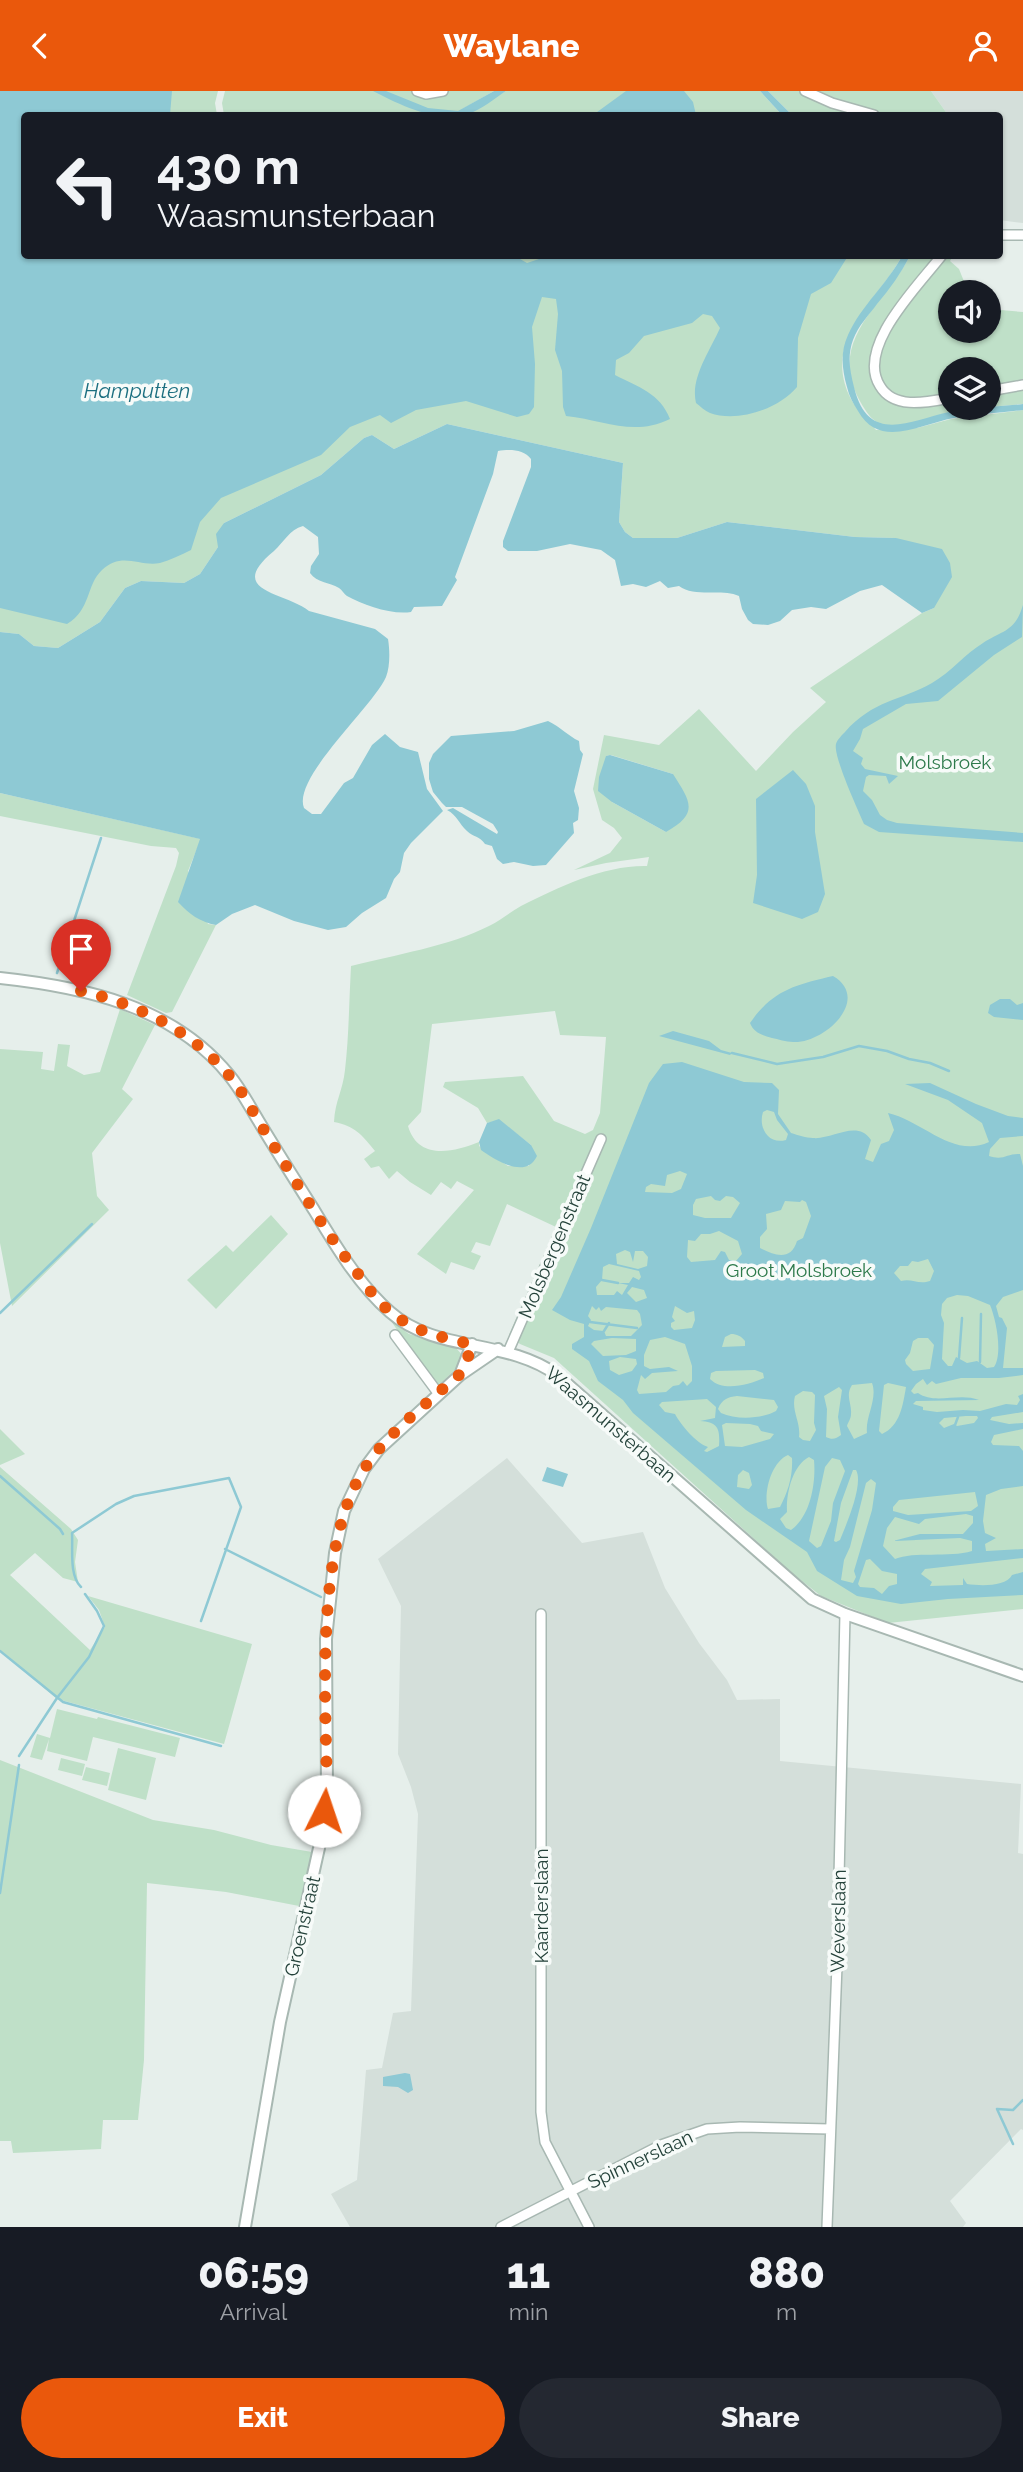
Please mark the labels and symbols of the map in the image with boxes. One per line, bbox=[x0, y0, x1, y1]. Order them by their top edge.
water label: Hamputten bbox=[84, 378, 190, 403]
park label: Molsbroek bbox=[899, 751, 991, 773]
pin bbox=[51, 919, 111, 991]
street label: Molsbergenstraat bbox=[514, 1170, 595, 1321]
park label: Groot Molsbroek bbox=[726, 1259, 872, 1281]
street label: Waasmunsterbaan bbox=[541, 1361, 681, 1487]
position arrow bbox=[287, 1774, 361, 1848]
street label: Kaarderslaan bbox=[530, 1848, 552, 1964]
street label: Weverslaan bbox=[826, 1869, 850, 1973]
street label: Groenstraat bbox=[280, 1873, 324, 1979]
street label: Spinnerslaan bbox=[584, 2125, 696, 2193]

